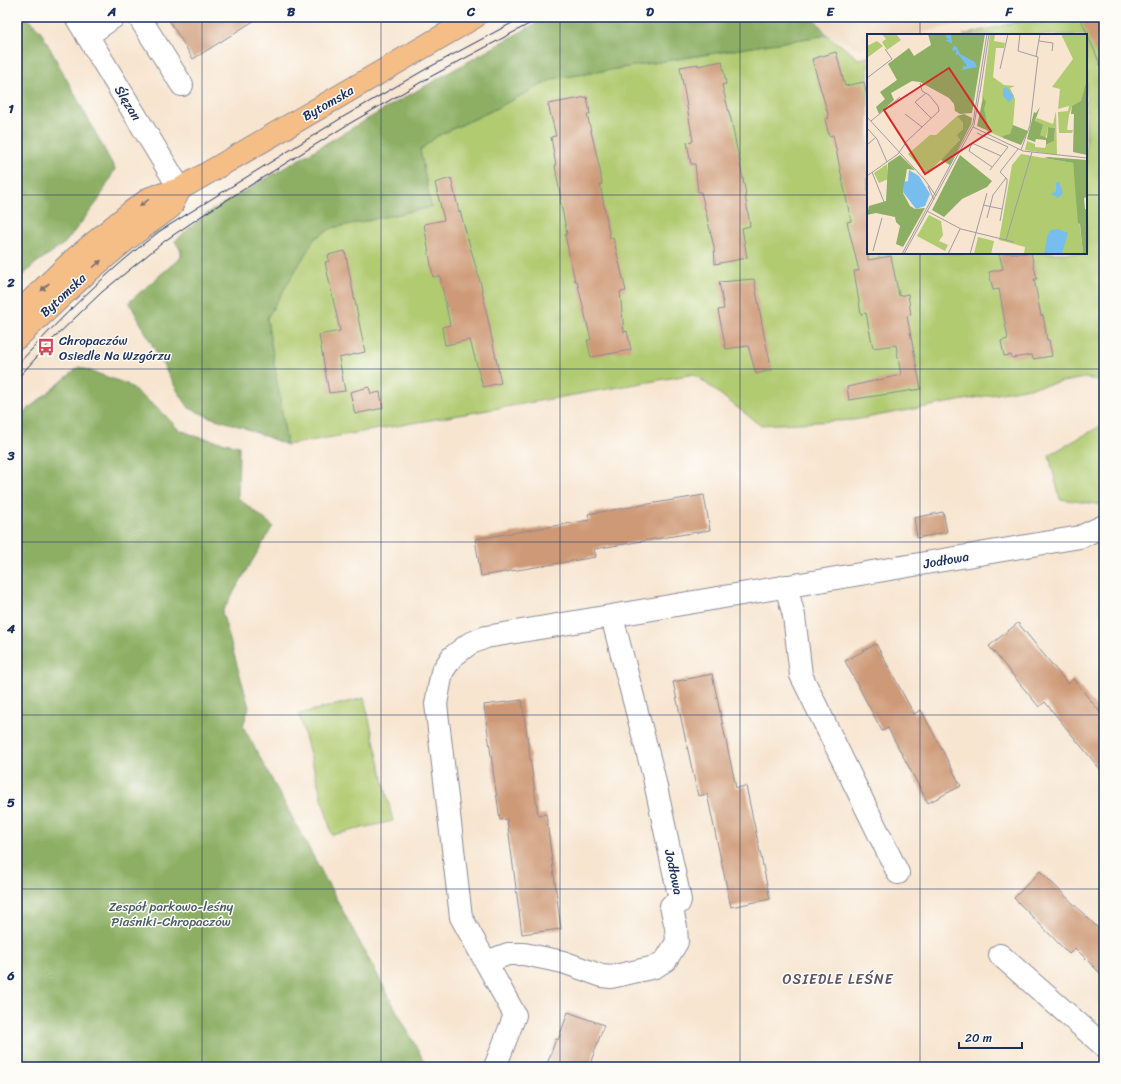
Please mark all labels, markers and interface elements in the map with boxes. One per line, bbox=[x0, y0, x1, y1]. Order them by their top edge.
text: A bbox=[107, 0, 116, 23]
text: B bbox=[287, 0, 296, 23]
text: C bbox=[466, 0, 476, 23]
text: D bbox=[646, 0, 654, 23]
text: E bbox=[826, 0, 835, 23]
text: F bbox=[1004, 0, 1013, 23]
inset map bbox=[867, 34, 1087, 254]
street label: Bytomska bbox=[298, 79, 359, 127]
street label: Ślęzan bbox=[108, 81, 148, 125]
text: 1 bbox=[8, 97, 14, 120]
one-way arrow bbox=[138, 199, 149, 207]
one-way arrow bbox=[91, 260, 102, 269]
street label: Bytomska bbox=[34, 267, 92, 323]
text: 2 bbox=[6, 271, 15, 294]
one-way arrow bbox=[40, 282, 50, 292]
place label: Chropaczów Osiedle Na Wzgórzu bbox=[59, 329, 171, 367]
bus stop icon: Chropaczów Osiedle Na Wzgórzu bbox=[36, 337, 56, 357]
text: 3 bbox=[6, 444, 15, 467]
street label: Jodłowa bbox=[920, 545, 971, 575]
text: 4 bbox=[6, 617, 16, 640]
text: 5 bbox=[7, 791, 15, 814]
street label: Jodłowa bbox=[658, 846, 690, 897]
park label: Zespół parkowo-leśny Piaśniki-Chropaczów bbox=[109, 895, 234, 933]
text: 6 bbox=[6, 964, 15, 987]
district label: OSIEDLE LEŚNE bbox=[783, 967, 894, 992]
scale bar bbox=[959, 1024, 1022, 1050]
text: 20 m bbox=[965, 1027, 992, 1049]

